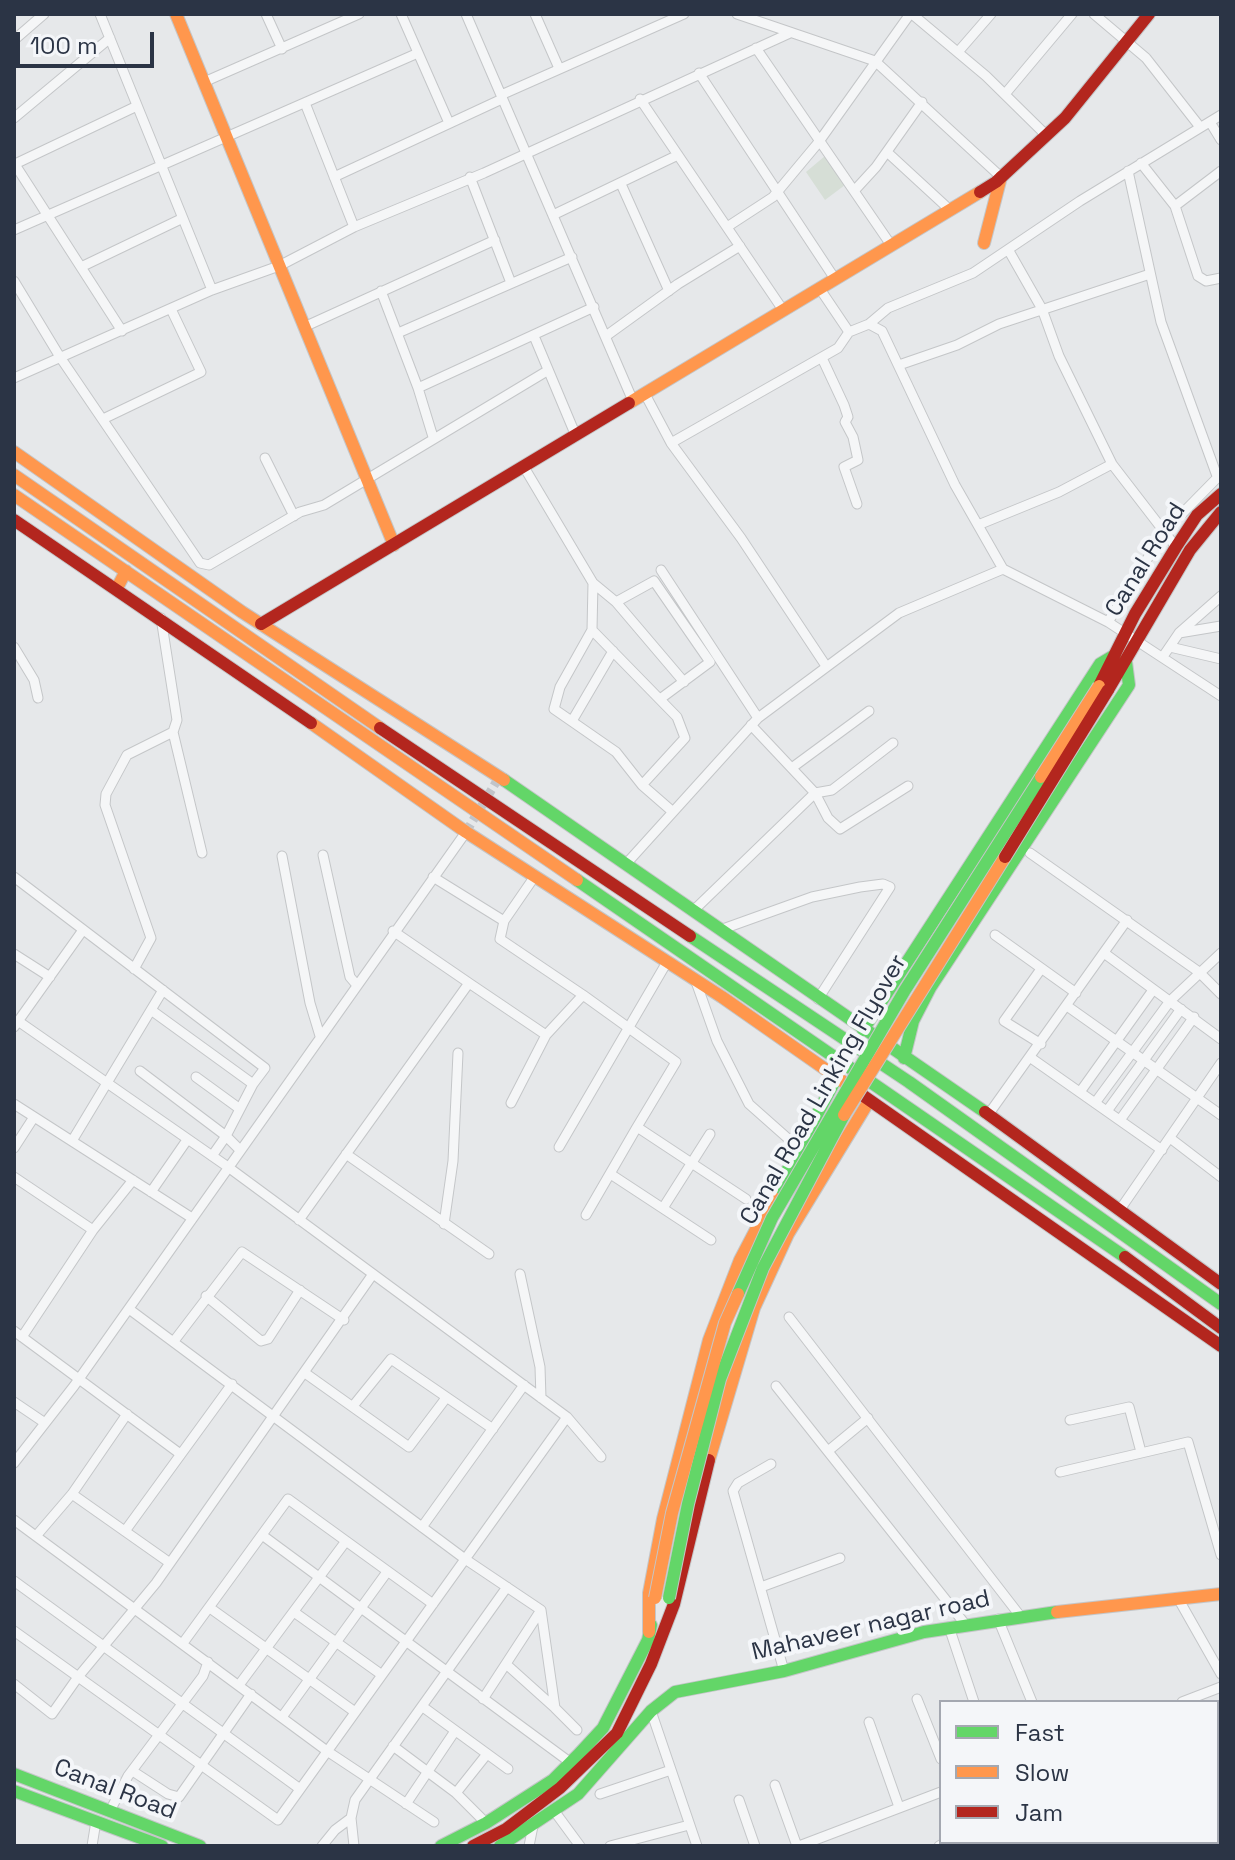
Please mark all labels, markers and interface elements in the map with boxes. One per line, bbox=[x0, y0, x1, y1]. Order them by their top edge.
scale bar bbox=[20, 16, 158, 66]
text: 100 m bbox=[30, 30, 98, 61]
street label: Canal Road bbox=[1100, 498, 1192, 622]
street label: Canal Road Linking Flyover bbox=[735, 950, 913, 1230]
street label: Mahaveer nagar road bbox=[749, 1585, 993, 1667]
legend bbox=[939, 1700, 1219, 1844]
text: Fast bbox=[1015, 1717, 1065, 1748]
street label: Canal Road bbox=[50, 1754, 180, 1826]
text: Slow bbox=[1015, 1757, 1069, 1788]
text: Jam bbox=[1015, 1797, 1063, 1828]

